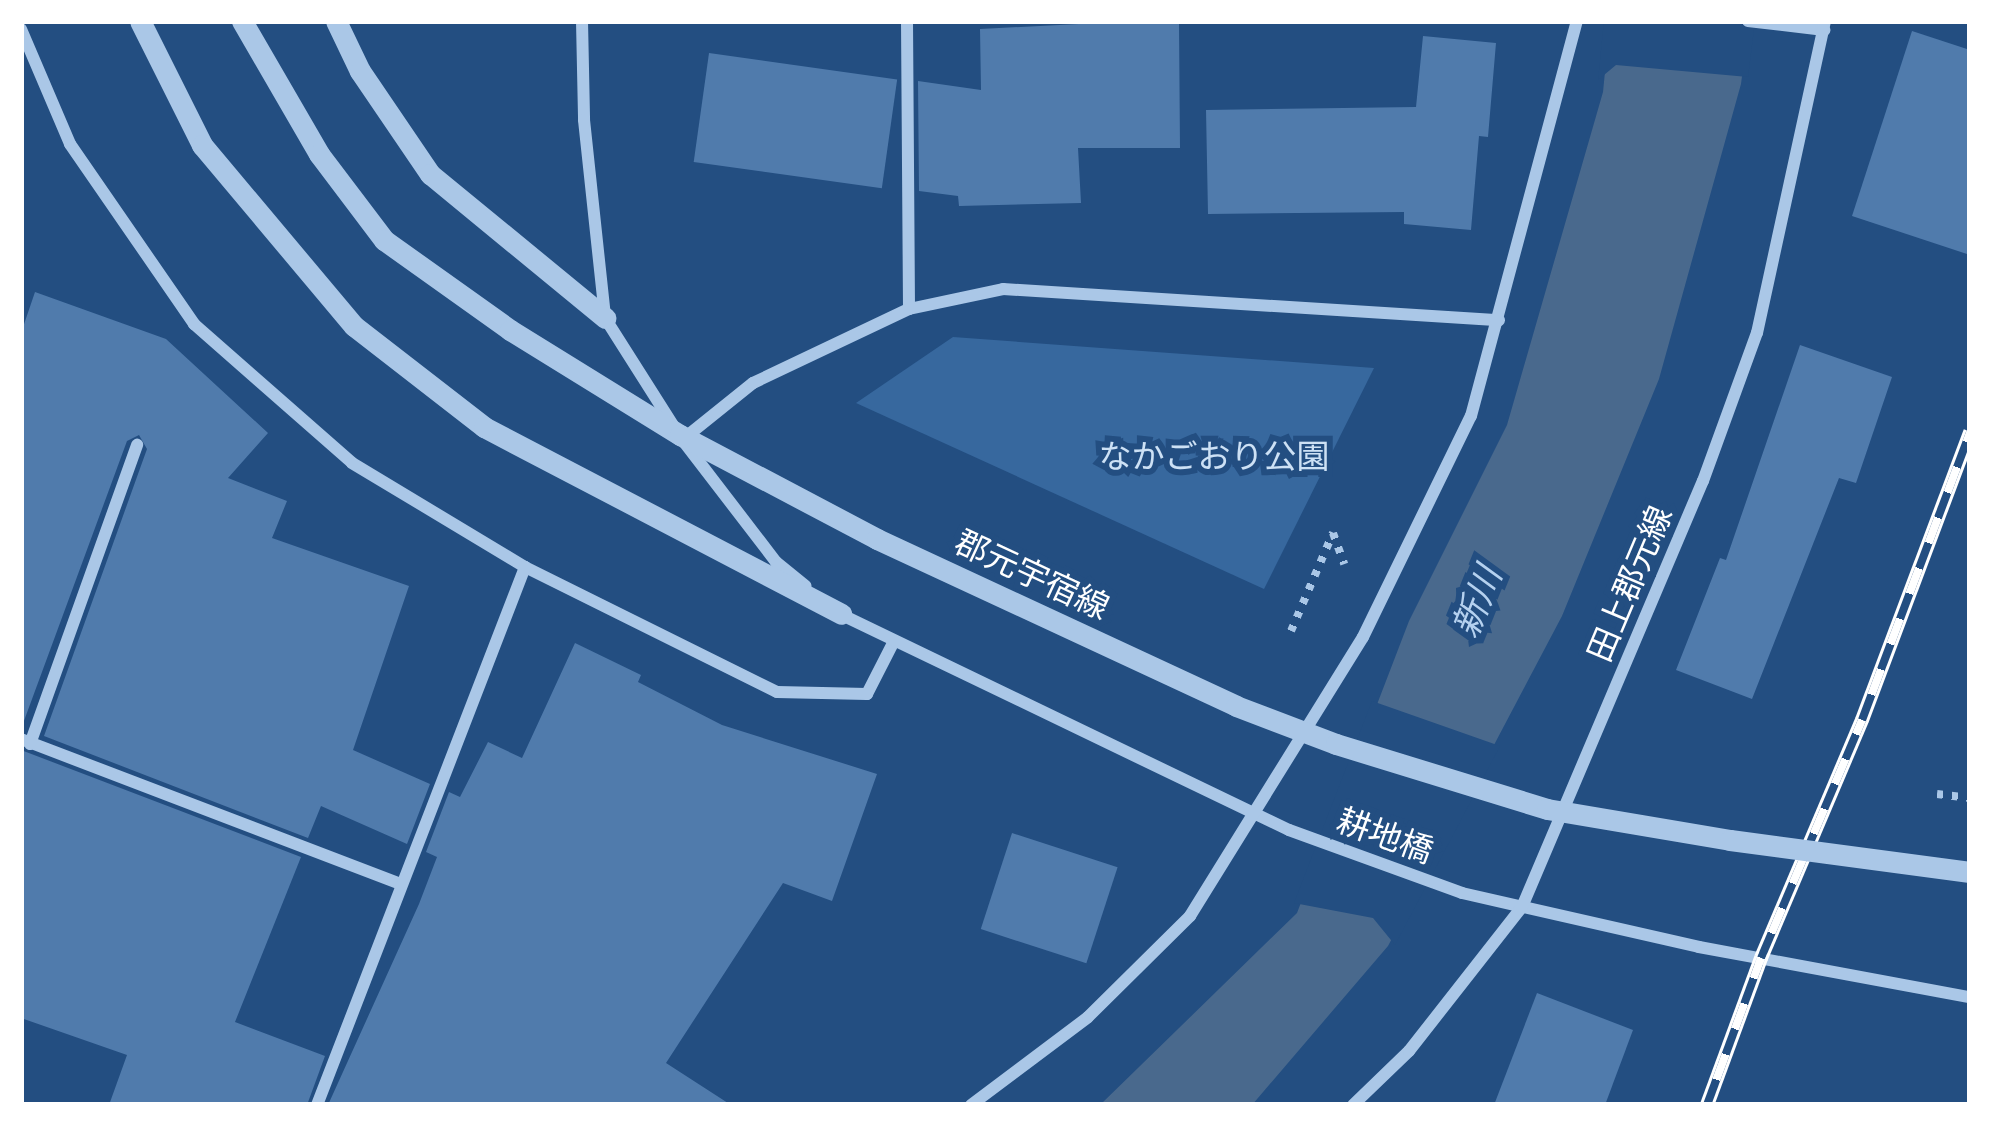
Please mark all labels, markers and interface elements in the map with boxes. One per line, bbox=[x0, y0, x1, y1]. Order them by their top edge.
park label: なかごおり公園 bbox=[1099, 437, 1329, 477]
street label: 田上郡元線 bbox=[1580, 500, 1680, 668]
street label: 郡元宇宿線 bbox=[949, 522, 1115, 628]
water label: 新川 bbox=[1443, 561, 1511, 643]
street label: 耕地橋 bbox=[1332, 800, 1438, 872]

